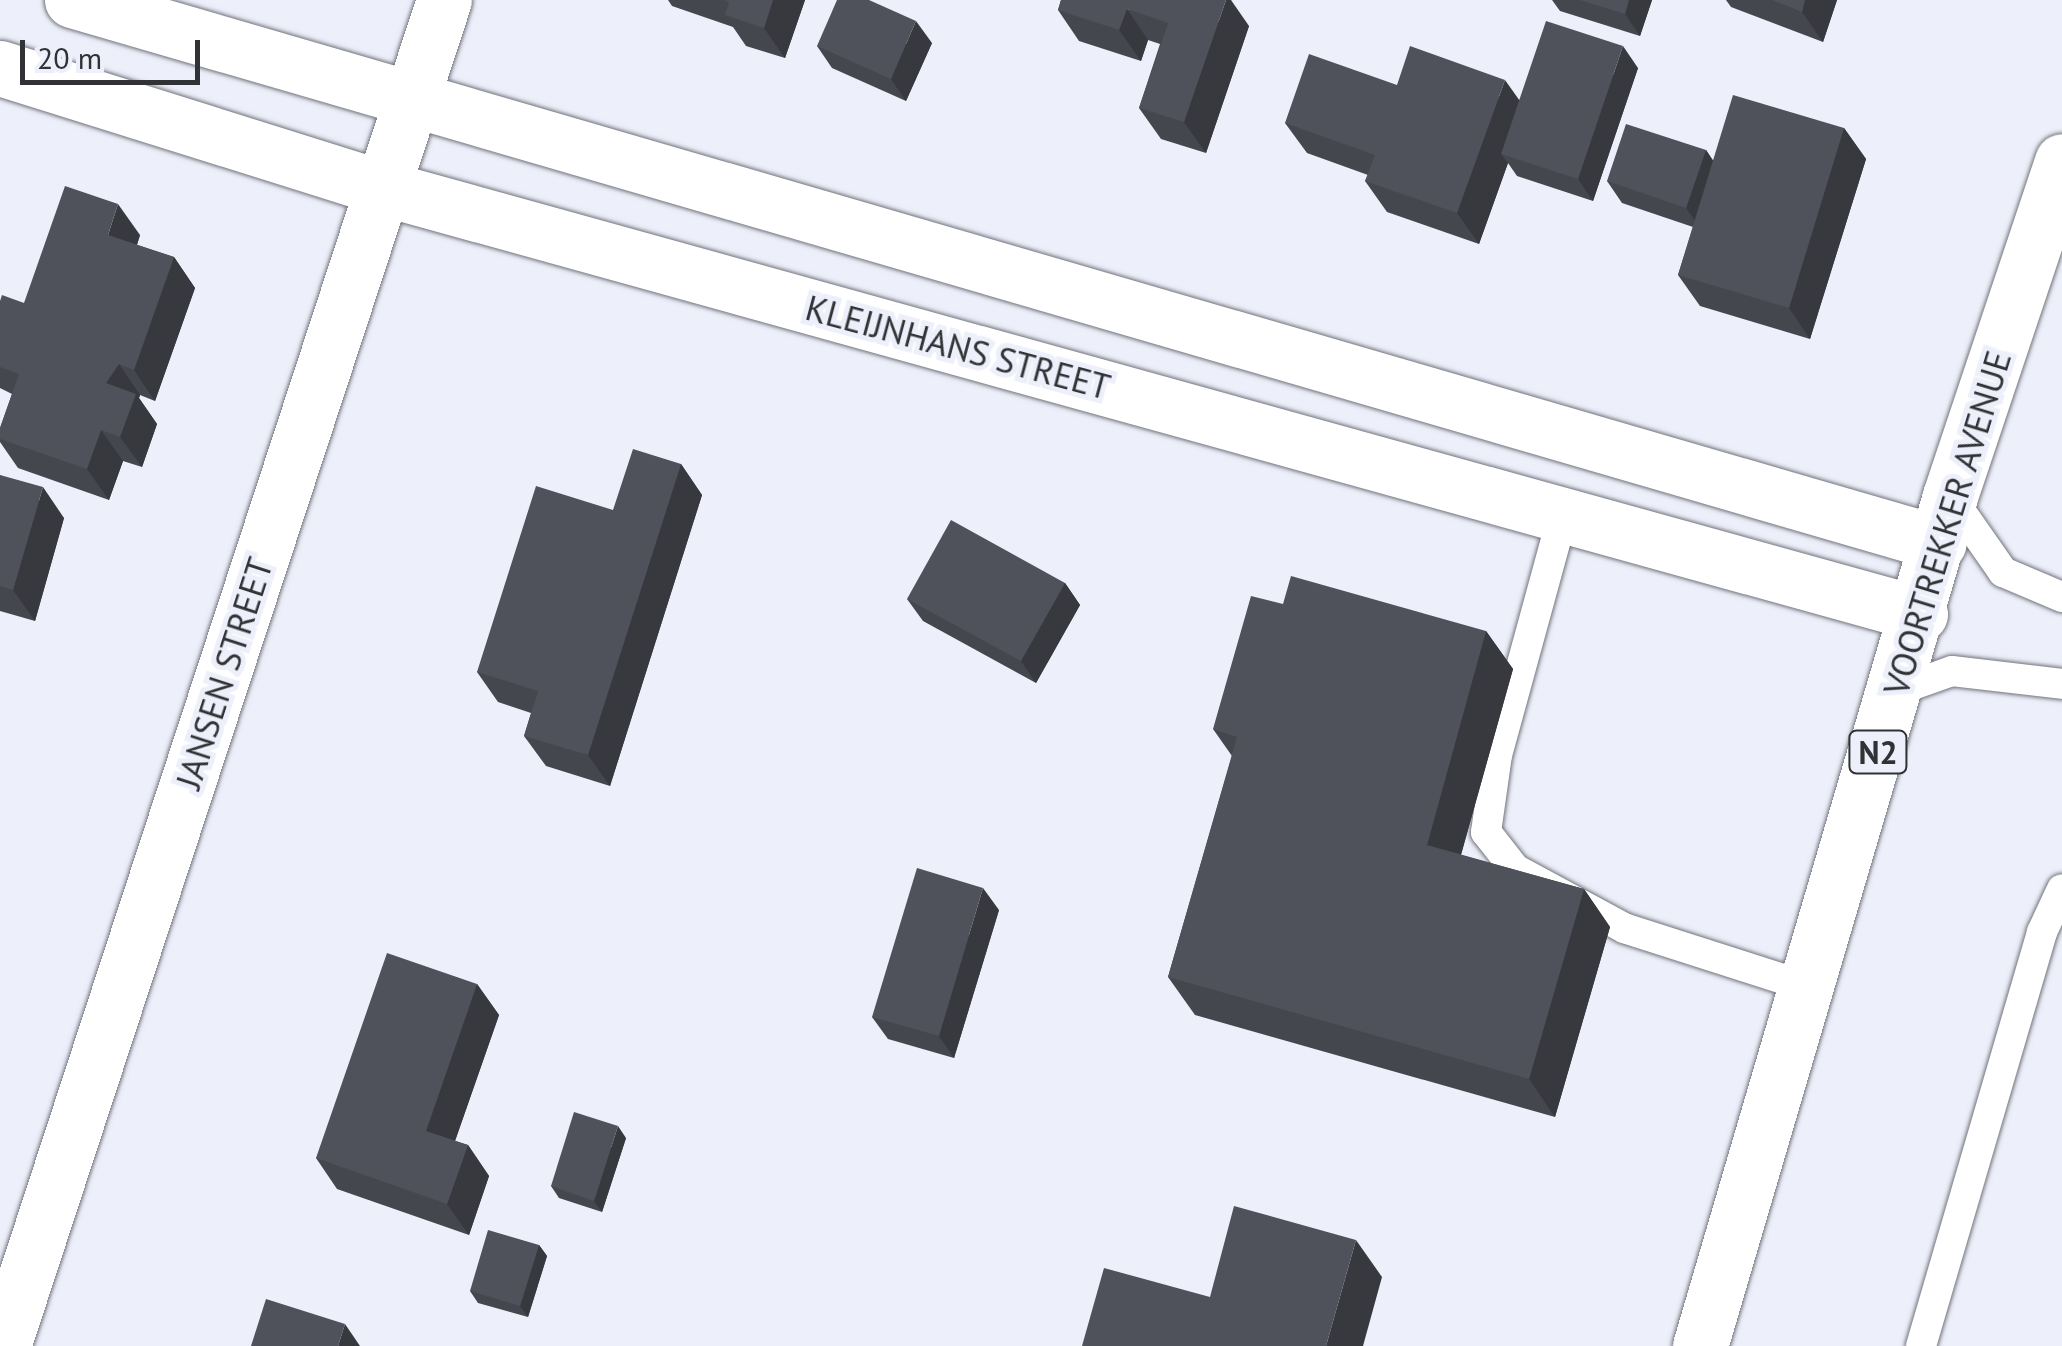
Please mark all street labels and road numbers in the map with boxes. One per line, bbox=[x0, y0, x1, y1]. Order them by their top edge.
street label: KLEIJNHANS STREET bbox=[801, 286, 1115, 408]
street label: VOORTREKKER AVENUE bbox=[1874, 345, 2020, 701]
street label: JANSEN STREET bbox=[167, 552, 281, 794]
road number: N2 bbox=[1848, 725, 1908, 779]

